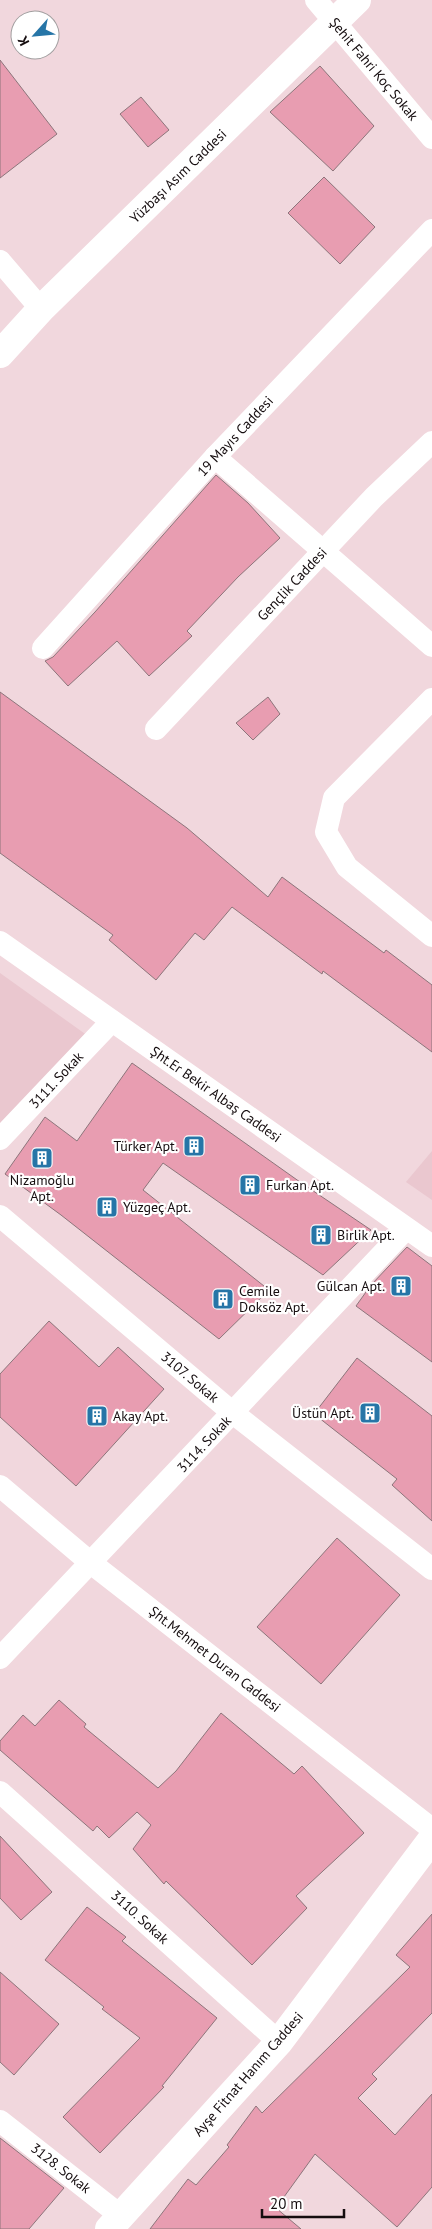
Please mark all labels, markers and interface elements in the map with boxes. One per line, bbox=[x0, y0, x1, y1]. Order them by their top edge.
north arrow bbox=[10, 10, 60, 60]
street label: Şehit Fahri Koç Sokak bbox=[326, 14, 423, 124]
text: K bbox=[13, 33, 33, 49]
street label: Yüzbaşı Asım Caddesi bbox=[126, 125, 230, 227]
street label: 19 Mayıs Caddesi bbox=[193, 392, 277, 480]
street label: Gençlik Caddesi bbox=[253, 543, 331, 625]
street label: Şht.Er Bekir Albaş Caddesi bbox=[147, 1042, 285, 1146]
street label: 3111. Sokak bbox=[25, 1048, 87, 1112]
building icon: Türker Apt. bbox=[182, 1134, 206, 1158]
place label: Türker Apt. bbox=[114, 1137, 178, 1155]
building icon: Nizamoğlu Apt. bbox=[30, 1146, 54, 1170]
place label: Nizamoğlu Apt. bbox=[10, 1171, 74, 1205]
building icon: Furkan Apt. bbox=[238, 1173, 262, 1197]
place label: Furkan Apt. bbox=[266, 1176, 334, 1194]
building icon: Yüzgeç Apt. bbox=[95, 1195, 119, 1219]
place label: Yüzgeç Apt. bbox=[123, 1198, 191, 1216]
building icon: Birlik Apt. bbox=[309, 1223, 333, 1247]
place label: Birlik Apt. bbox=[337, 1226, 395, 1244]
building icon: Gülcan Apt. bbox=[389, 1274, 413, 1298]
place label: Gülcan Apt. bbox=[317, 1277, 385, 1295]
place label: Cemile Doksöz Apt. bbox=[239, 1282, 308, 1316]
building icon: Cemile Doksöz Apt. bbox=[211, 1287, 235, 1311]
street label: 3107. Sokak bbox=[157, 1348, 223, 1407]
building icon: Üstün Apt. bbox=[358, 1401, 382, 1425]
building icon: Akay Apt. bbox=[85, 1404, 109, 1428]
place label: Üstün Apt. bbox=[292, 1404, 354, 1422]
place label: Akay Apt. bbox=[113, 1407, 168, 1425]
street label: 3114. Sokak bbox=[173, 1412, 235, 1476]
street label: Şht.Mehmet Duran Caddesi bbox=[146, 1602, 284, 1716]
street label: 3110. Sokak bbox=[107, 1886, 173, 1948]
street label: Ayşe Fitnat Hanım Caddesi bbox=[189, 2008, 307, 2140]
street label: 3128. Sokak bbox=[27, 2139, 95, 2197]
scale bar bbox=[262, 2186, 344, 2218]
text: 20 m bbox=[270, 2194, 303, 2213]

